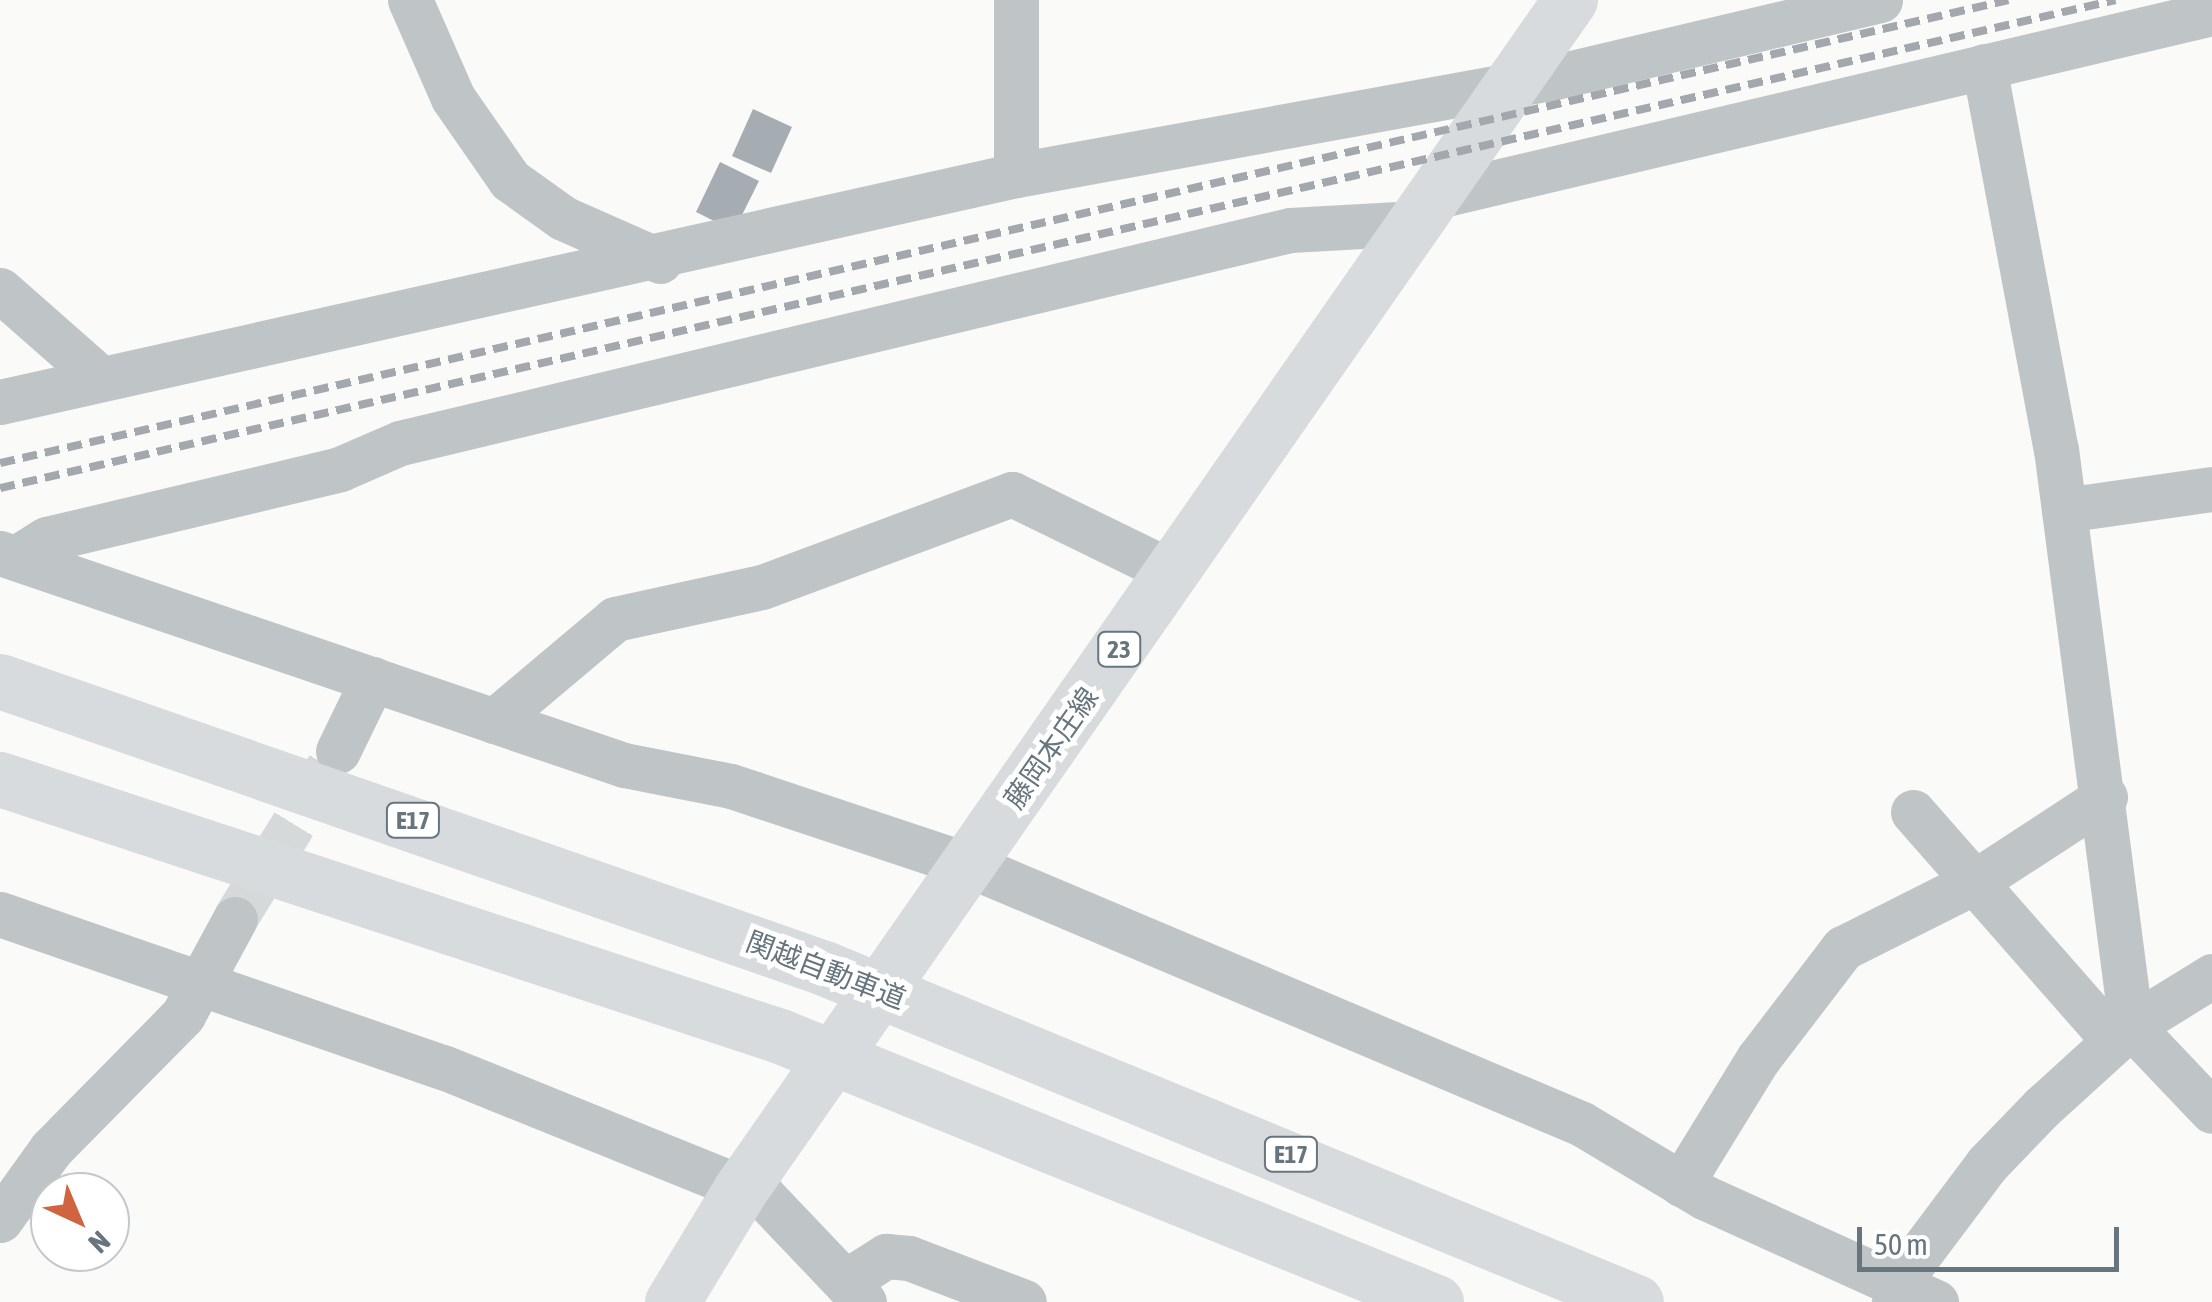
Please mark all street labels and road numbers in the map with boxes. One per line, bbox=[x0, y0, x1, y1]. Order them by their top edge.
road number: 23 bbox=[1096, 629, 1142, 669]
street label: 藤岡本庄線 bbox=[997, 681, 1105, 815]
road number: E17 bbox=[386, 800, 440, 840]
street label: 関越自動車道 bbox=[742, 924, 910, 1016]
road number: E17 bbox=[1264, 1134, 1318, 1174]

